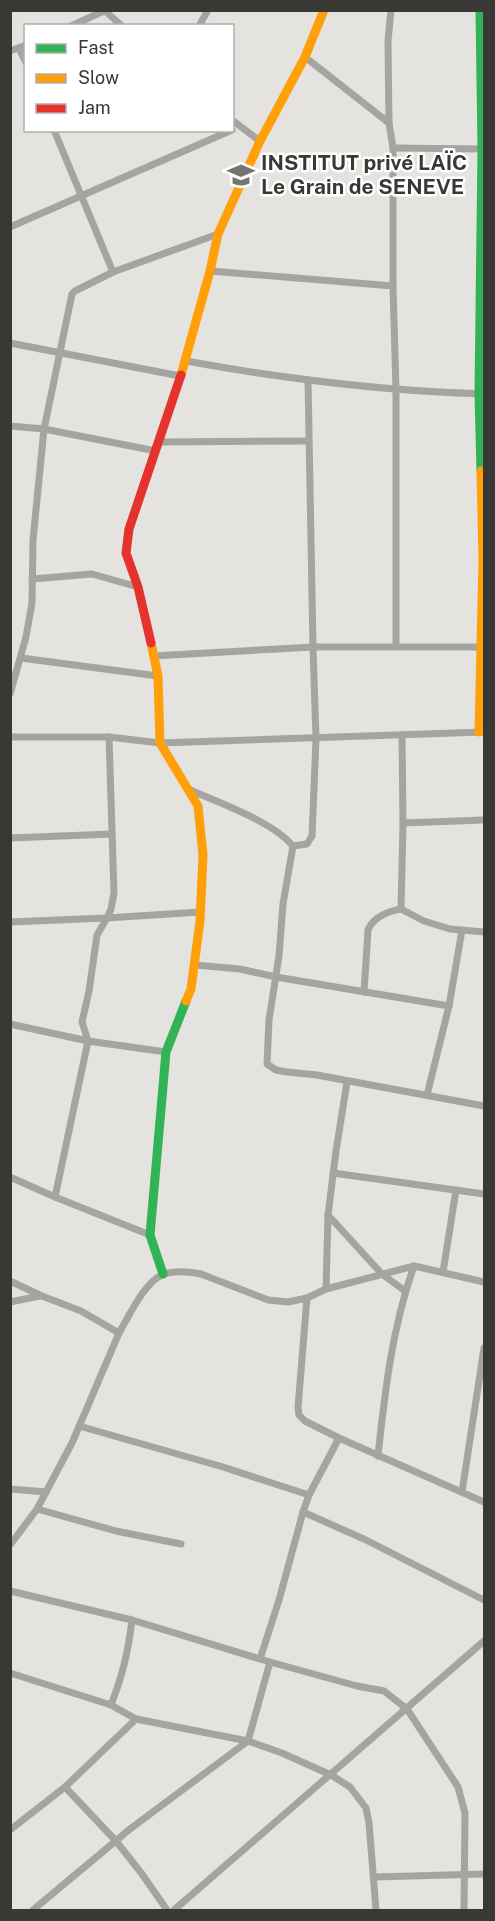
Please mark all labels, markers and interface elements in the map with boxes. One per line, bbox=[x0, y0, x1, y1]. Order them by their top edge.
legend bbox=[24, 24, 234, 132]
text: Fast bbox=[78, 37, 114, 58]
text: Slow bbox=[78, 67, 119, 88]
text: Jam bbox=[78, 97, 111, 118]
place label: INSTITUT privé LAÏC Le Grain de SENEVE bbox=[261, 150, 467, 199]
school or university icon: INSTITUT privé LAÏC Le Grain de SENEVE bbox=[226, 160, 256, 190]

